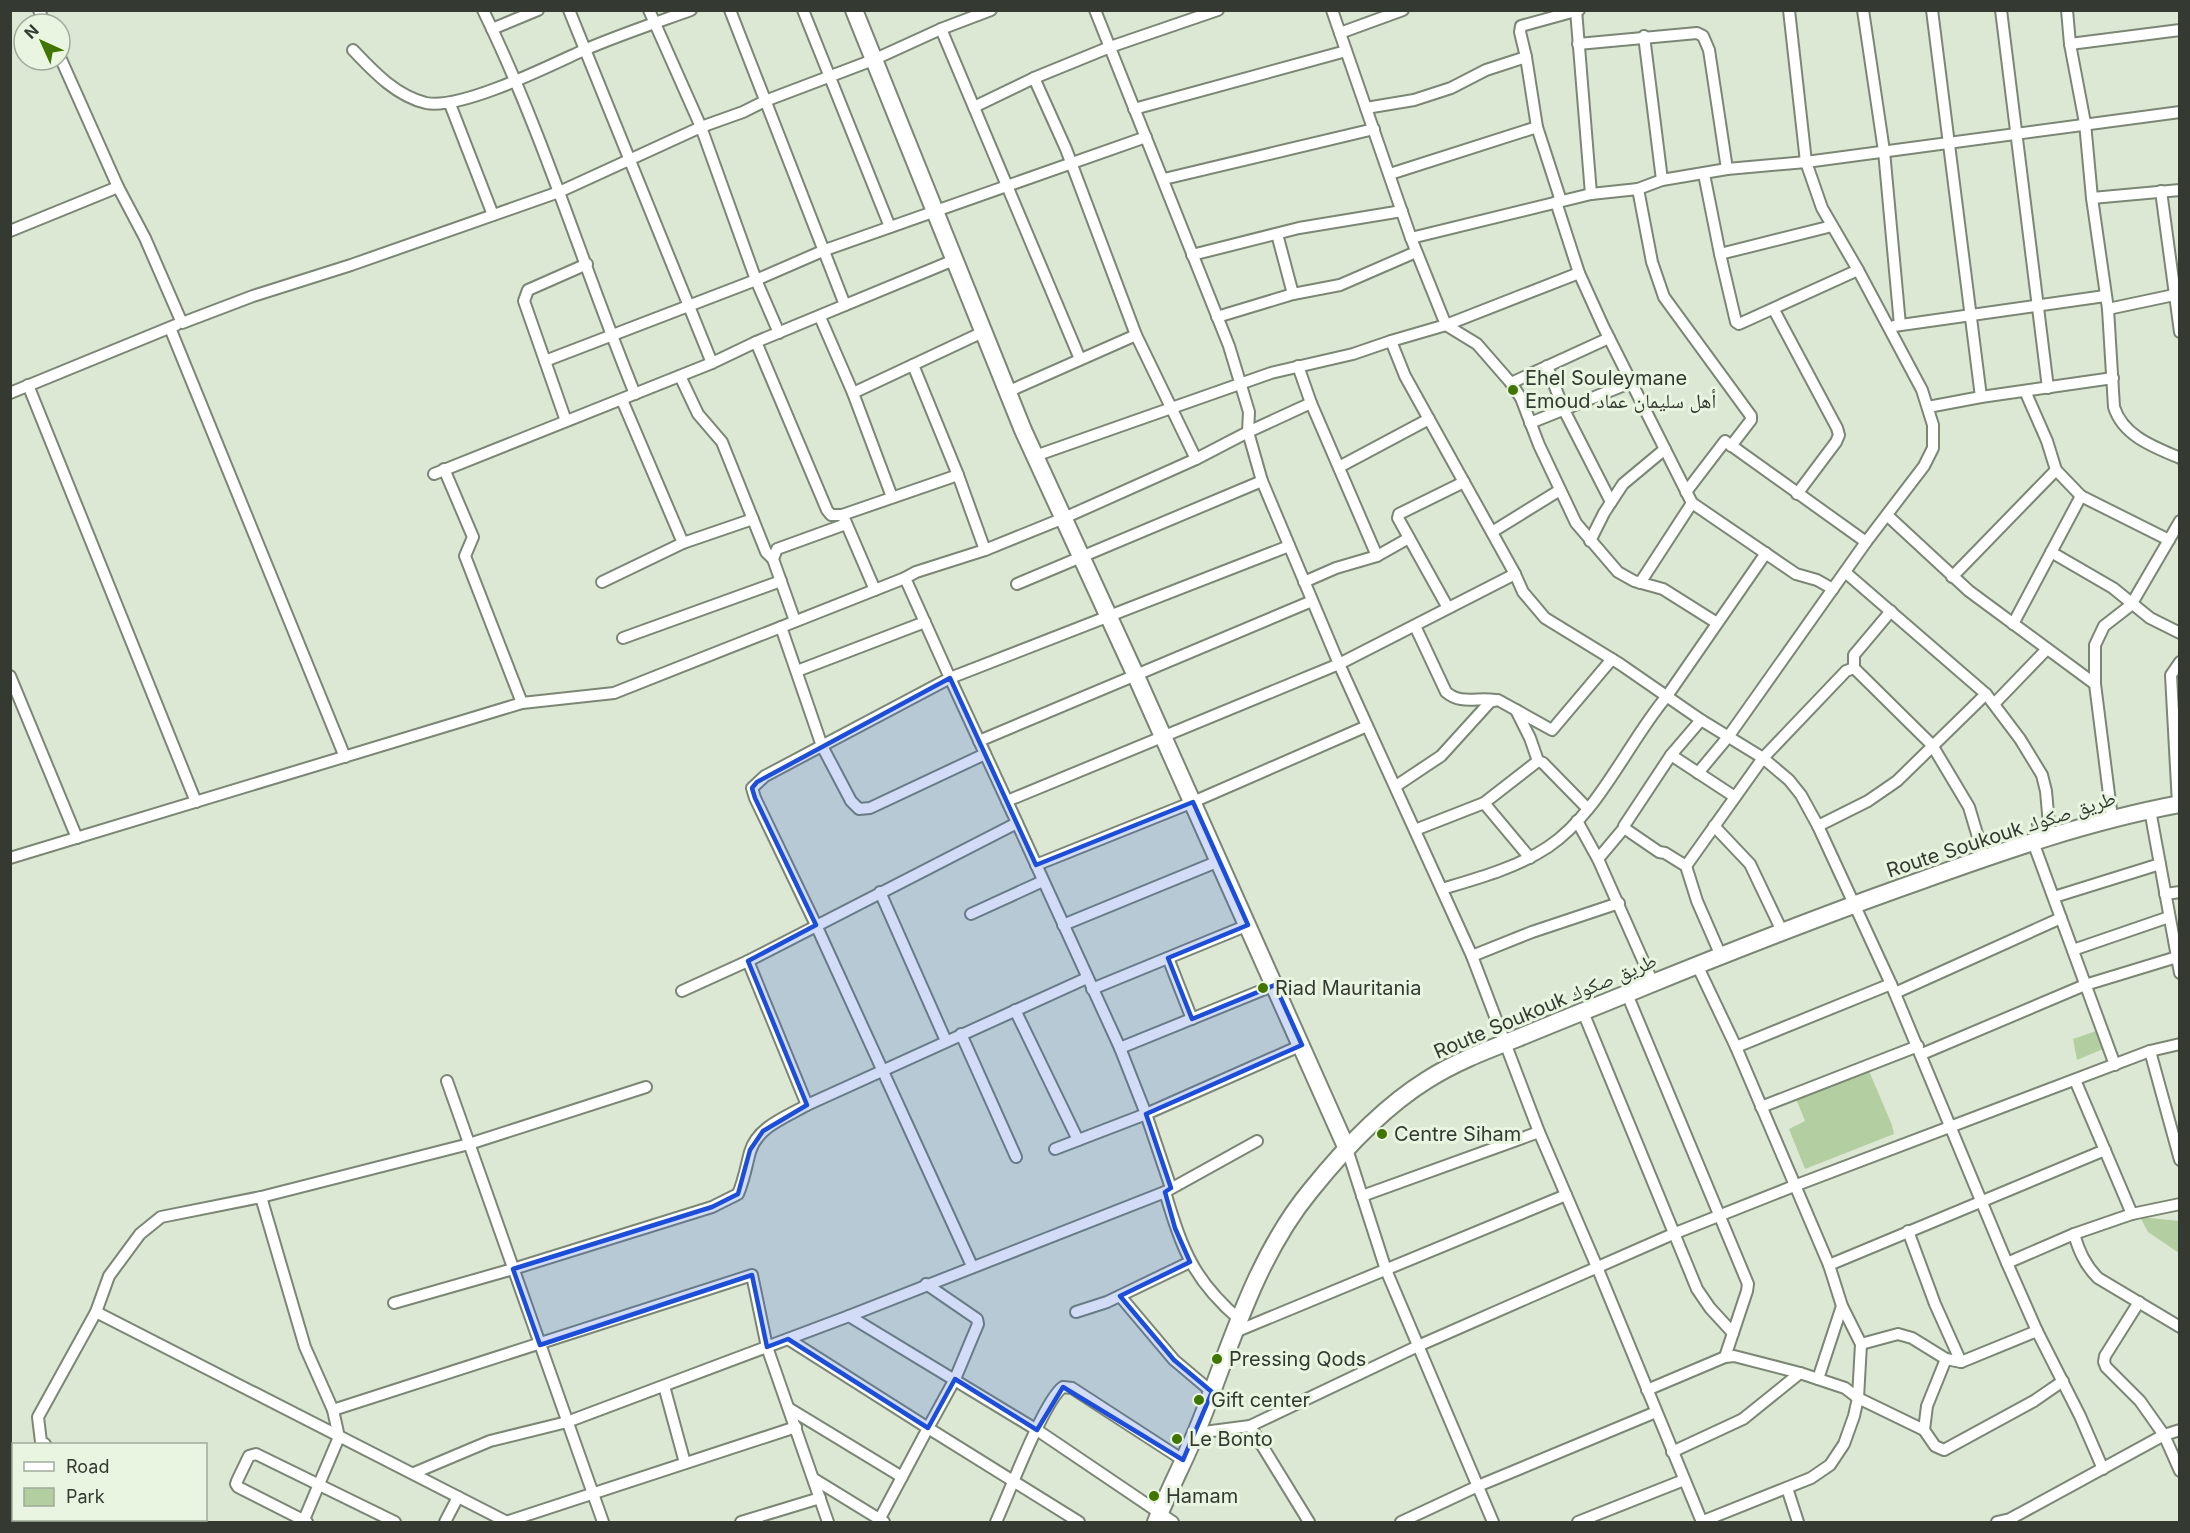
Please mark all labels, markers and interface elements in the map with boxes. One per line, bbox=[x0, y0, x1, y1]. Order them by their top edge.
north arrow bbox=[12, 12, 72, 72]
text: N bbox=[20, 20, 43, 43]
place label: Ehel Souleymane Emoud أهل سليمان عماد bbox=[1525, 366, 1716, 413]
marker: Ehel Souleymane Emoud أهل سليمان عماد bbox=[1506, 383, 1520, 397]
street label: Route Soukouk طريق صكوك bbox=[1883, 786, 2119, 882]
street label: Route Soukouk طريق صكوك bbox=[1430, 948, 1660, 1064]
place label: Riad Mauritania bbox=[1275, 976, 1421, 1000]
marker: Riad Mauritania bbox=[1256, 981, 1270, 995]
place label: Centre Siham bbox=[1394, 1122, 1521, 1146]
marker: Centre Siham bbox=[1375, 1127, 1389, 1141]
place label: Pressing Qods bbox=[1229, 1347, 1366, 1371]
marker: Pressing Qods bbox=[1210, 1352, 1224, 1366]
place label: Gift center bbox=[1211, 1388, 1311, 1412]
marker: Gift center bbox=[1192, 1393, 1206, 1407]
place label: Le Bonto bbox=[1189, 1427, 1273, 1451]
marker: Le Bonto bbox=[1170, 1432, 1184, 1446]
legend bbox=[12, 1443, 207, 1521]
text: Road bbox=[66, 1456, 109, 1477]
place label: Hamam bbox=[1166, 1484, 1238, 1508]
text: Park bbox=[66, 1486, 105, 1507]
marker: Hamam bbox=[1147, 1489, 1161, 1503]

